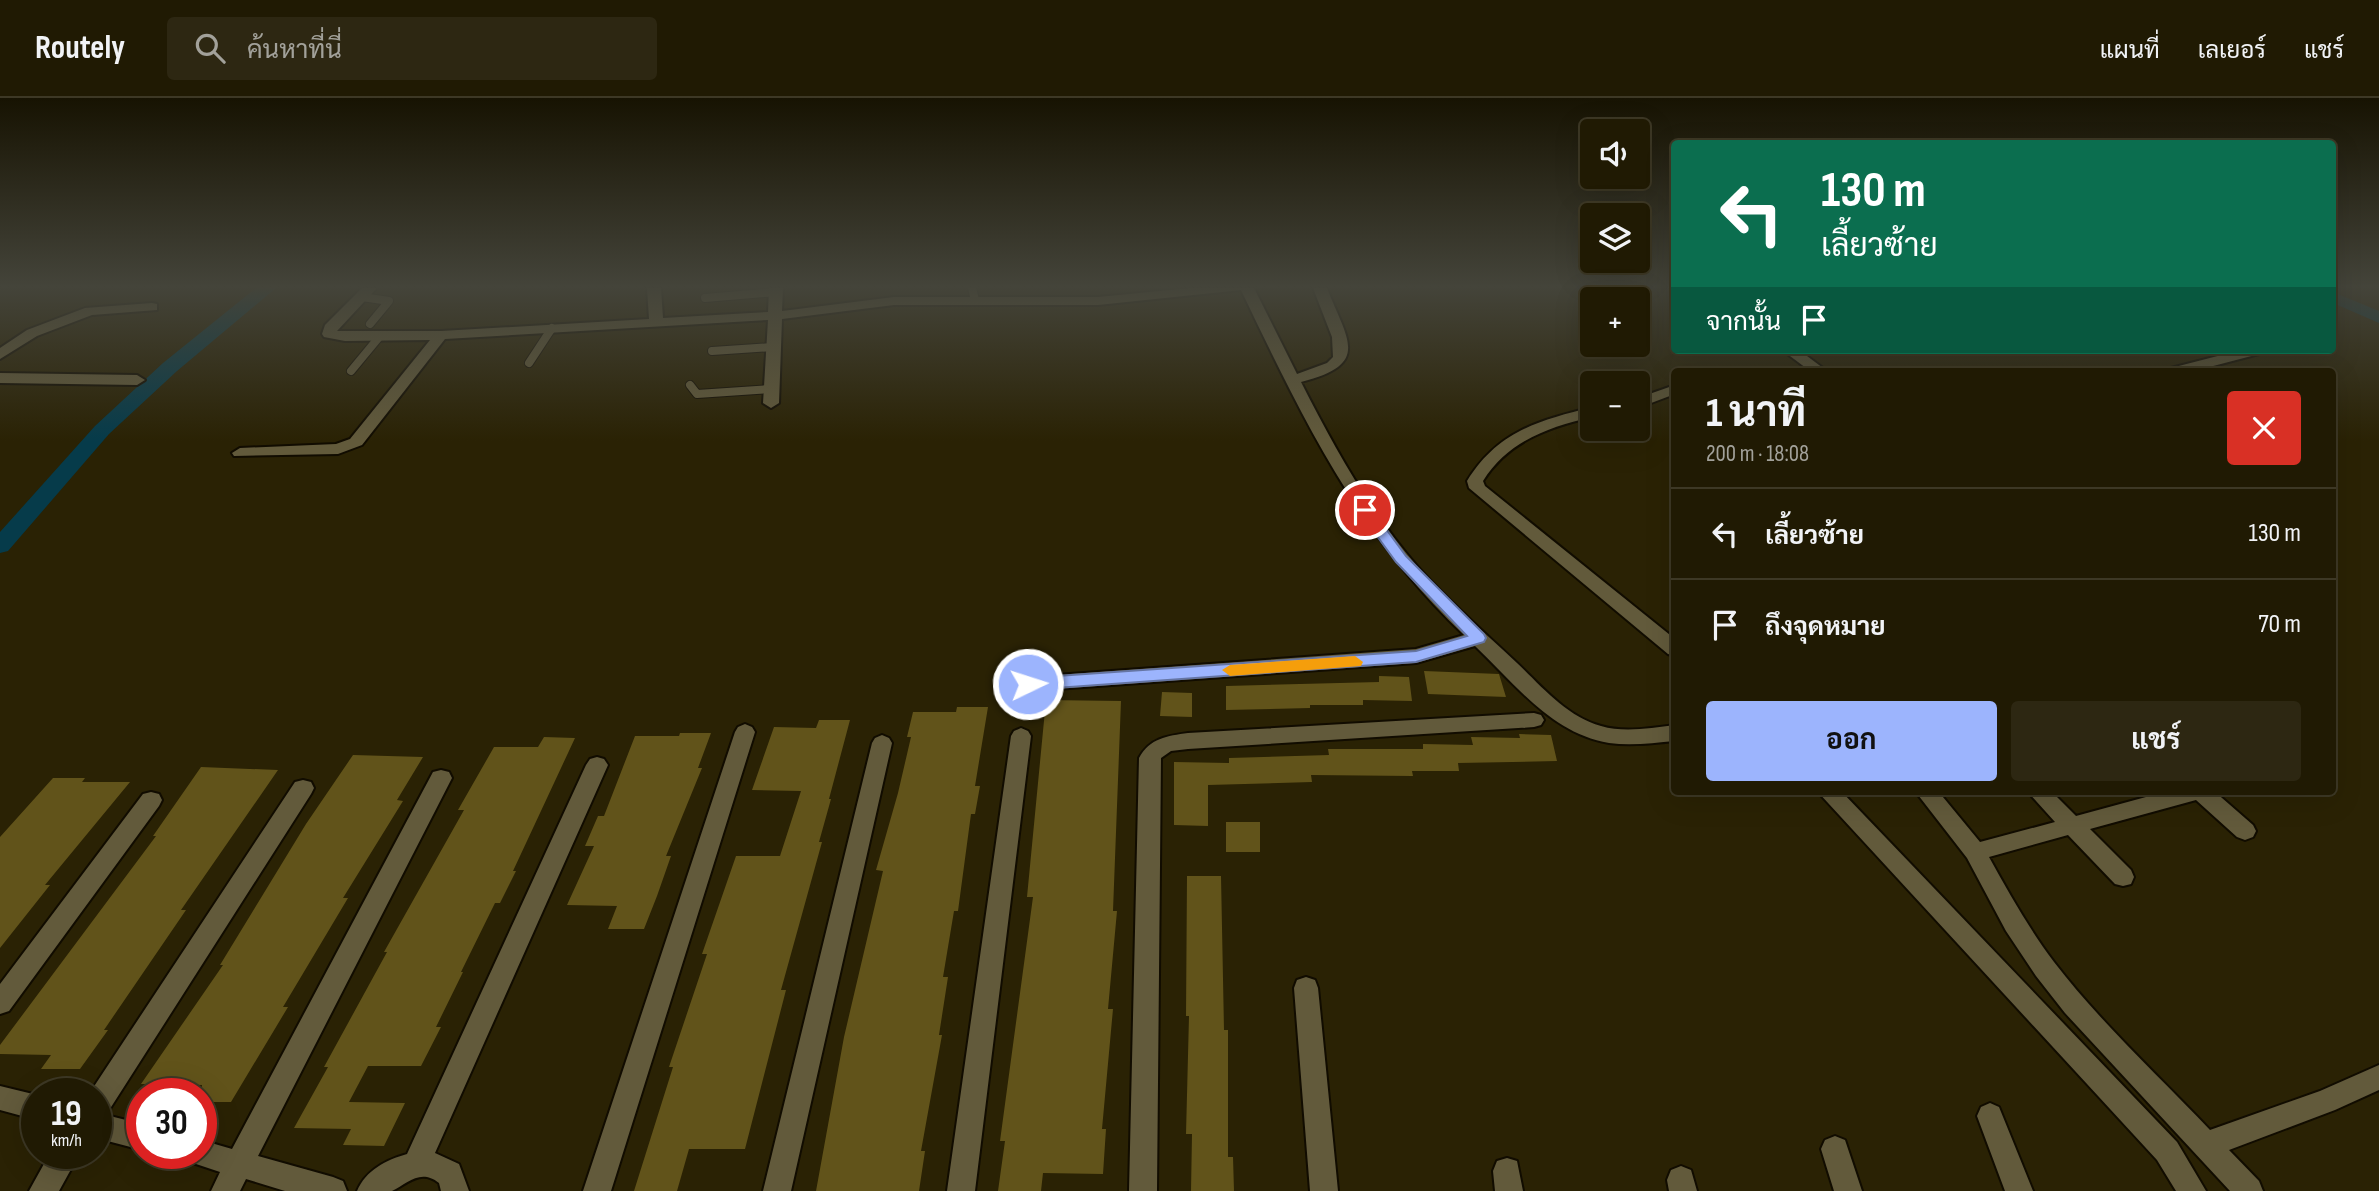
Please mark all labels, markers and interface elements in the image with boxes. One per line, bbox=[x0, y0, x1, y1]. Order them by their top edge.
search box bbox=[167, 17, 657, 80]
text: Routely bbox=[35, 28, 125, 68]
icon: search bbox=[191, 29, 229, 67]
text: ค้นหาที่นี่ bbox=[247, 35, 342, 66]
text: แผนที่ bbox=[2100, 36, 2160, 65]
text: เลเยอร์ bbox=[2198, 36, 2266, 65]
text: แชร์ bbox=[2304, 36, 2344, 65]
map controls bbox=[1580, 119, 1650, 441]
button: sound bbox=[1580, 119, 1650, 189]
text: 130 m bbox=[1821, 162, 1926, 221]
icon: left bbox=[1706, 168, 1797, 259]
button: layers bbox=[1580, 203, 1650, 273]
text: เลี้ยวซ้าย bbox=[1821, 227, 1938, 266]
button: + bbox=[1580, 287, 1650, 357]
icon: arrive bbox=[1795, 301, 1833, 339]
text: จากนั้น bbox=[1706, 307, 1781, 338]
button: − bbox=[1580, 371, 1650, 441]
text: 1 นาที bbox=[1706, 388, 1806, 439]
button: close bbox=[2227, 391, 2301, 465]
text: 200 m · 18:08 bbox=[1706, 440, 1809, 468]
pin bbox=[1335, 480, 1395, 540]
icon: arrive bbox=[1346, 491, 1384, 529]
icon: left bbox=[1706, 515, 1744, 553]
text: 130 m bbox=[2249, 518, 2301, 549]
text: เลี้ยวซ้าย bbox=[1765, 521, 1864, 552]
icon: arrive bbox=[1706, 606, 1744, 644]
text: 70 m bbox=[2258, 609, 2301, 640]
text: ถึงจุดหมาย bbox=[1765, 612, 1886, 643]
position arrow bbox=[991, 647, 1065, 721]
button: ออก bbox=[1706, 701, 1997, 781]
button: แชร์ bbox=[2011, 701, 2301, 781]
speed limit sign: 30 bbox=[126, 1078, 217, 1169]
text: 19 bbox=[51, 1093, 82, 1136]
text: km/h bbox=[51, 1130, 82, 1151]

